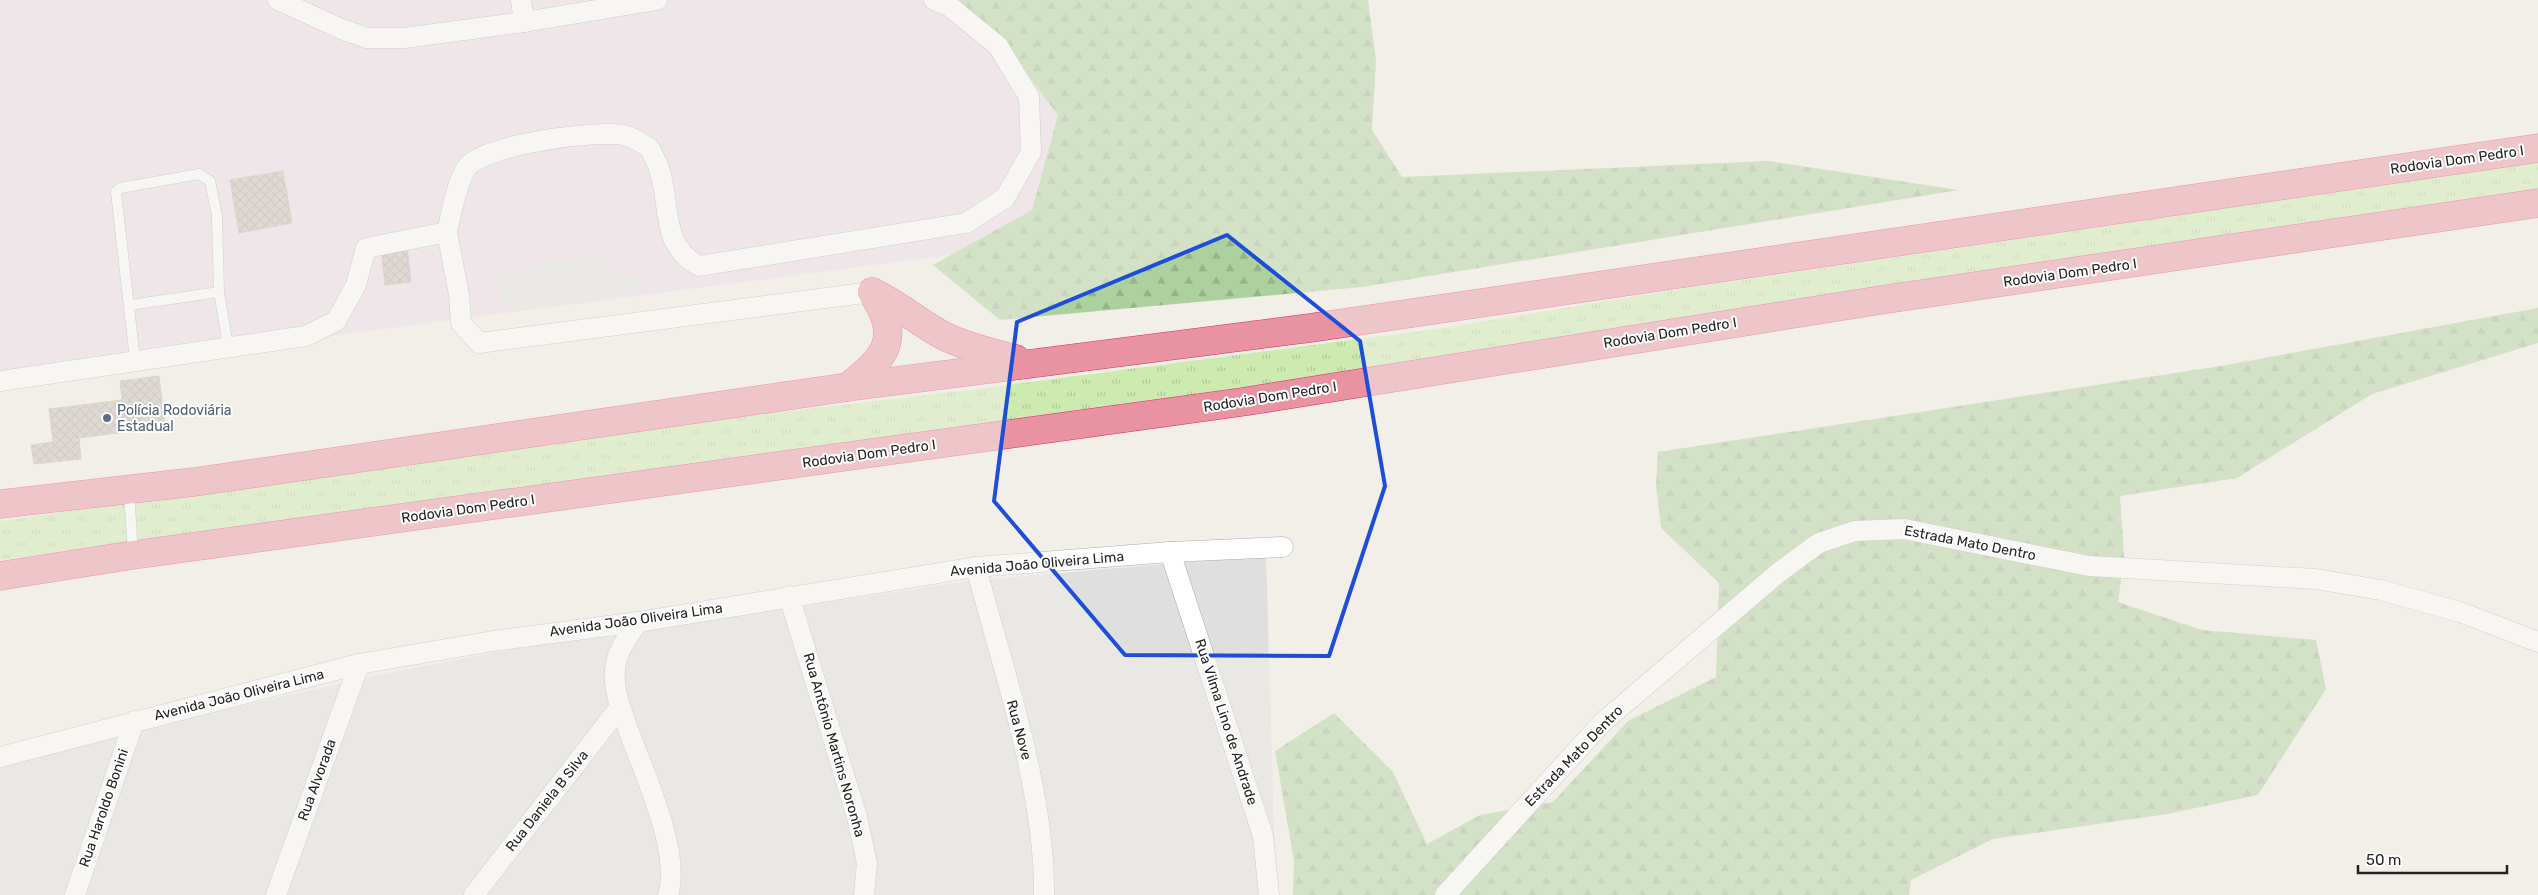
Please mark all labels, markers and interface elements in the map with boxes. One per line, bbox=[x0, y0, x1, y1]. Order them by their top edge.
street label: Rodovia Dom Pedro I bbox=[2389, 142, 2525, 178]
street label: Rodovia Dom Pedro I bbox=[2002, 255, 2138, 291]
street label: Rodovia Dom Pedro I bbox=[1602, 314, 1738, 352]
street label: Rodovia Dom Pedro I bbox=[1202, 378, 1338, 416]
place label: Polícia Rodoviária Estadual bbox=[117, 402, 232, 435]
marker: Polícia Rodoviária Estadual bbox=[101, 412, 113, 424]
street label: Rodovia Dom Pedro I bbox=[801, 436, 937, 472]
street label: Rodovia Dom Pedro I bbox=[400, 491, 536, 527]
street label: Estrada Mato Dentro bbox=[1903, 522, 2037, 564]
street label: Avenida João Oliveira Lima bbox=[949, 548, 1125, 580]
street label: Avenida João Oliveira Lima bbox=[548, 599, 724, 641]
street label: Rua Vilma Lino de Andrade bbox=[1191, 637, 1261, 807]
street label: Rua Antônio Martins Noronha bbox=[800, 651, 868, 839]
street label: Avenida João Oliveira Lima bbox=[152, 666, 326, 724]
street label: Rua Nove bbox=[1003, 698, 1035, 762]
street label: Estrada Mato Dentro bbox=[1521, 702, 1627, 810]
street label: Rua Alvorada bbox=[294, 737, 340, 823]
street label: Rua Haroldo Bonini bbox=[76, 747, 132, 869]
street label: Rua Daniela B Silva bbox=[502, 747, 592, 855]
scale bar bbox=[2358, 842, 2507, 874]
text: 50 m bbox=[2366, 851, 2401, 869]

